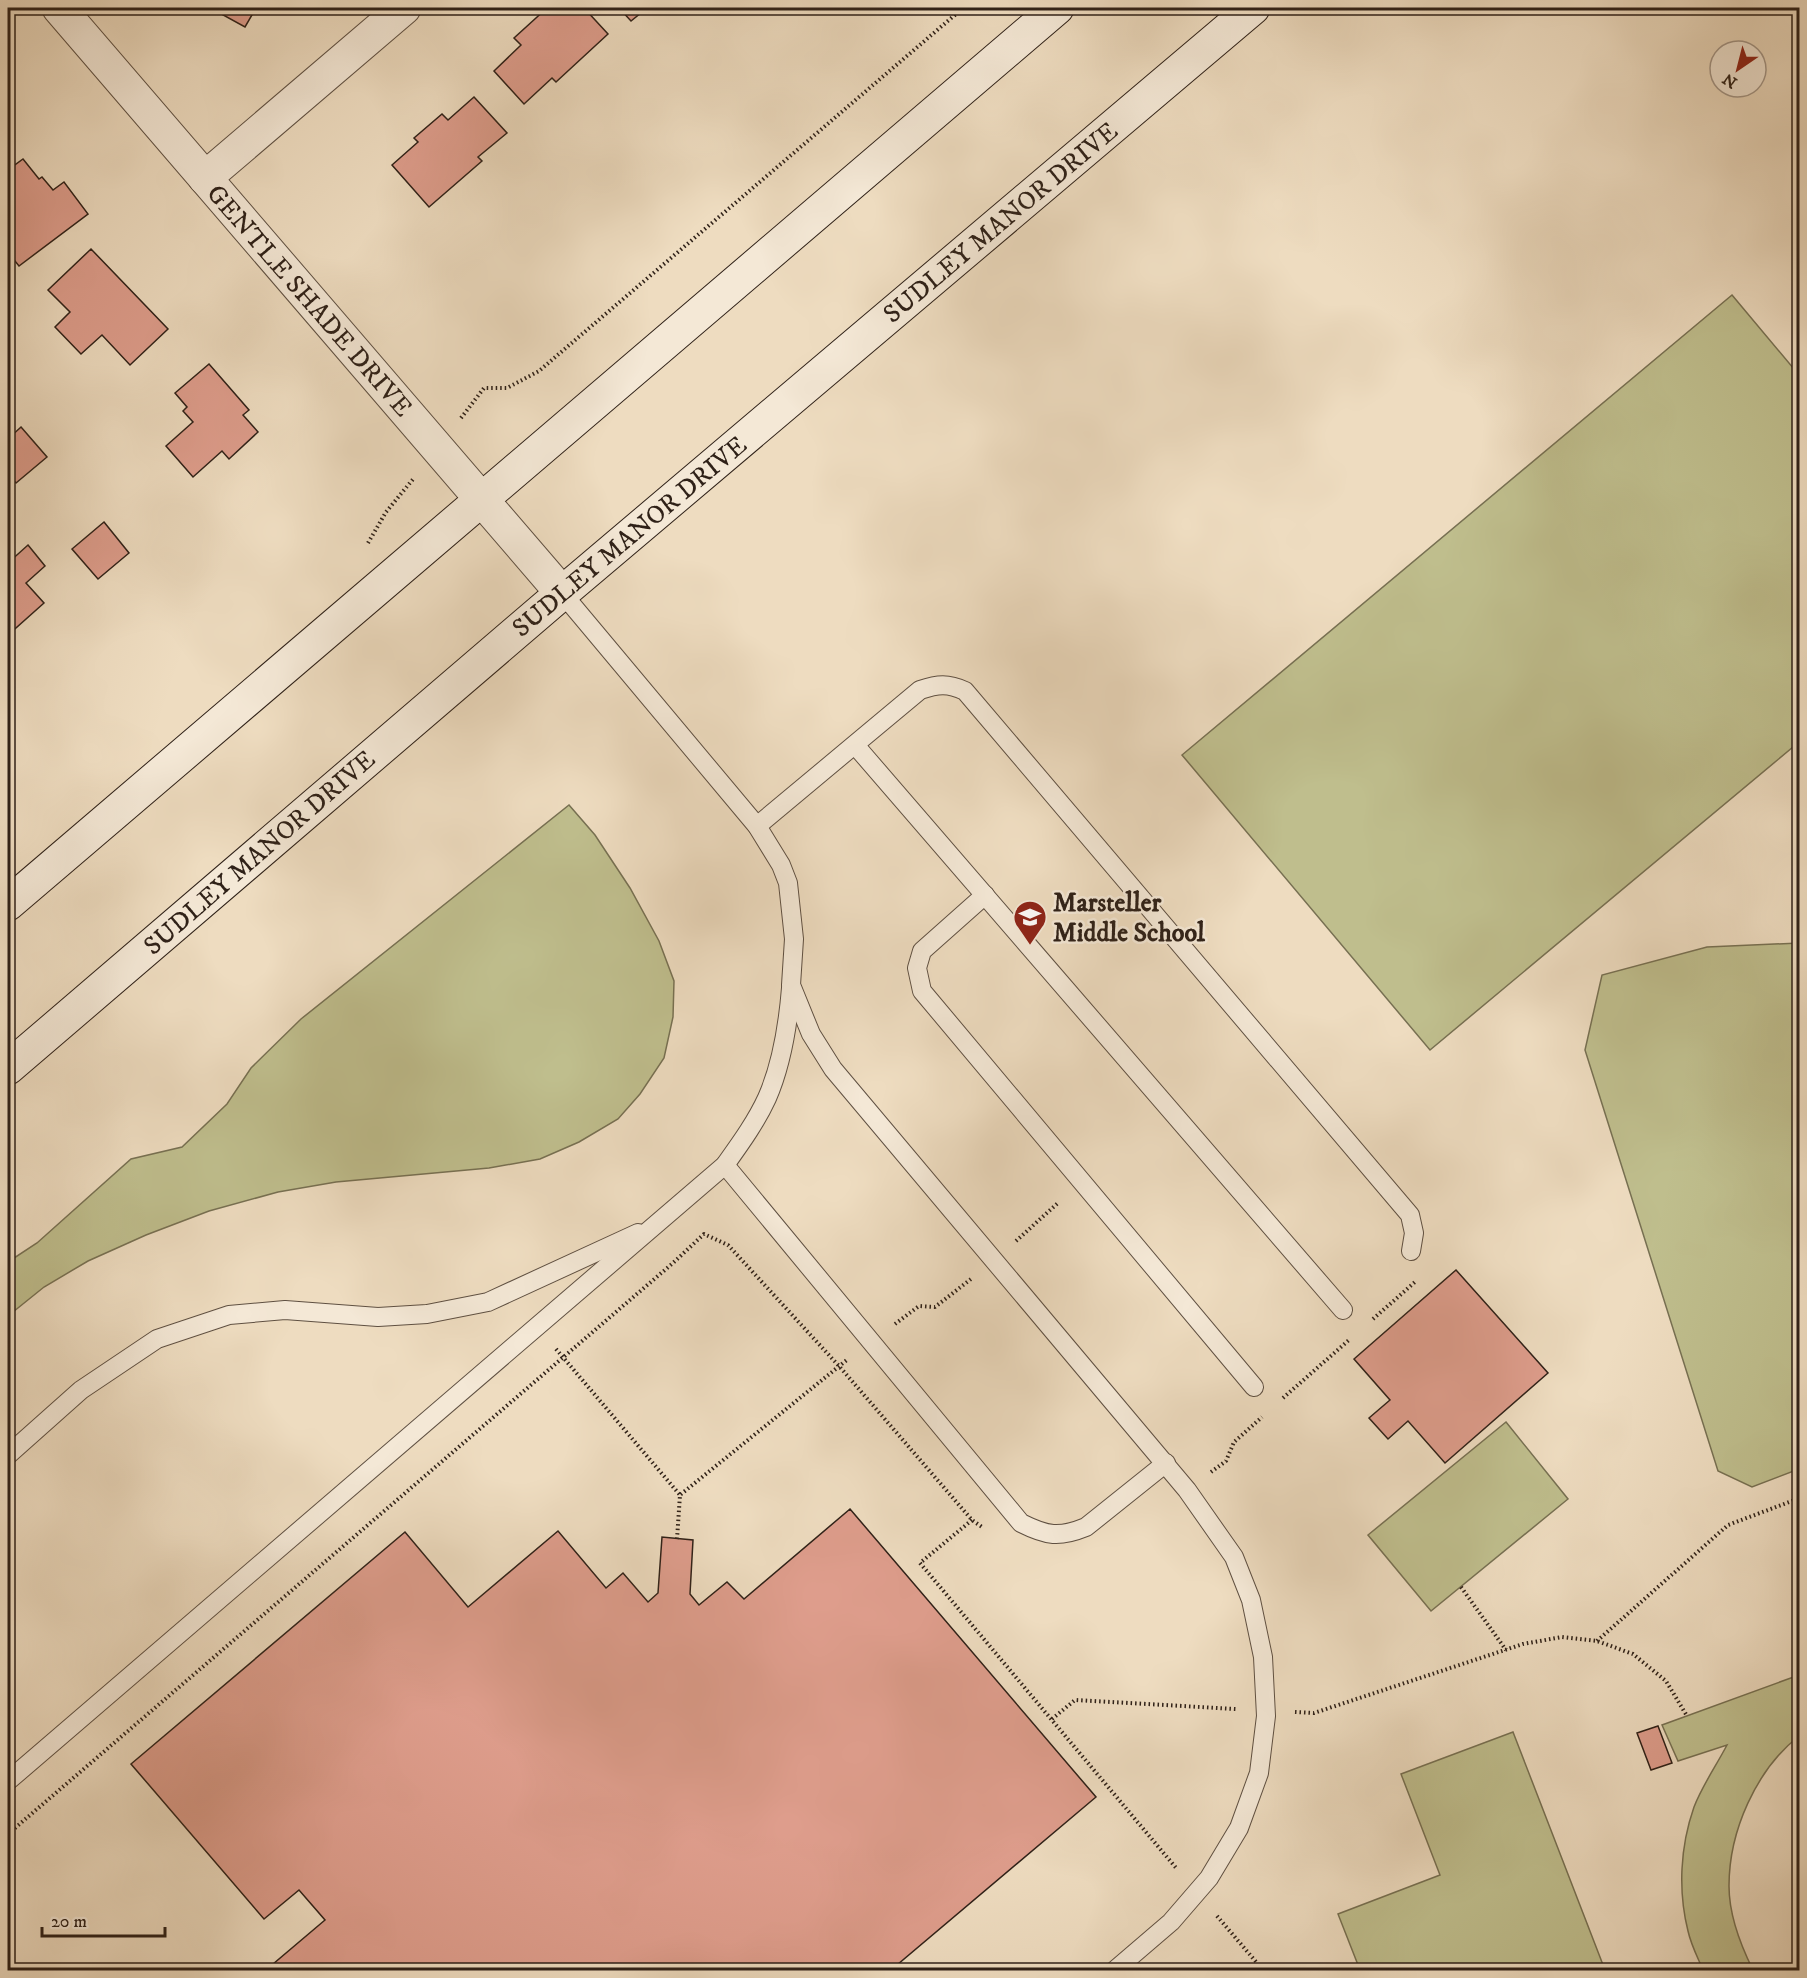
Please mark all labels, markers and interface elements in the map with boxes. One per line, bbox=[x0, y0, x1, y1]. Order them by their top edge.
north arrow bbox=[1708, 39, 1768, 99]
text: N bbox=[1719, 69, 1741, 92]
street label: SUDLEY MANOR DRIVE bbox=[877, 115, 1125, 331]
street label: GENTLE SHADE DRIVE bbox=[199, 178, 419, 424]
street label: SUDLEY MANOR DRIVE bbox=[506, 429, 754, 645]
street label: SUDLEY MANOR DRIVE bbox=[137, 743, 383, 963]
place label: Marsteller Middle School bbox=[1053, 887, 1206, 950]
school or university icon: Marsteller Middle School bbox=[1012, 899, 1048, 946]
scale bar bbox=[42, 1900, 165, 1938]
text: 20 m bbox=[51, 1911, 87, 1933]

